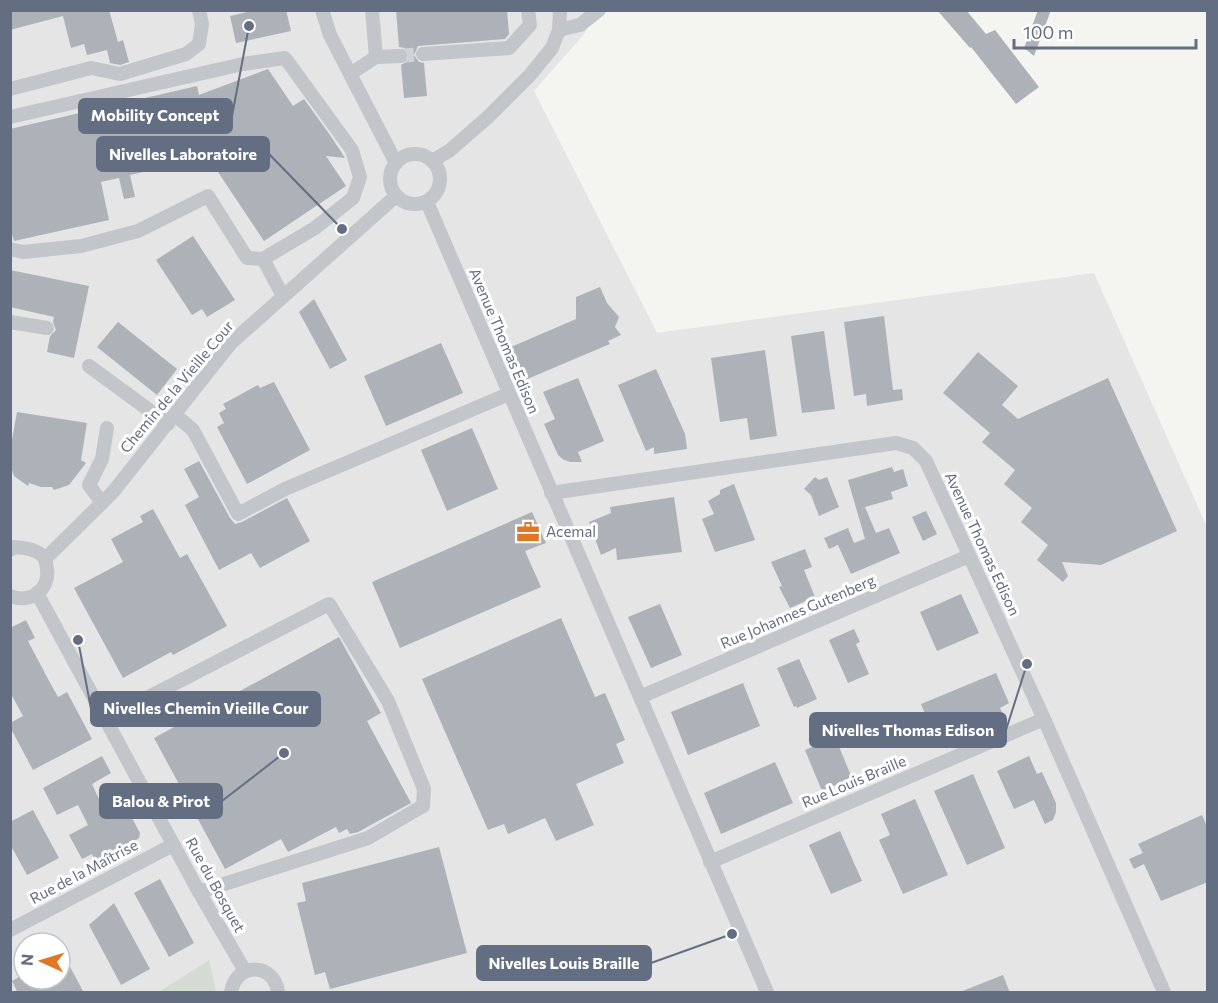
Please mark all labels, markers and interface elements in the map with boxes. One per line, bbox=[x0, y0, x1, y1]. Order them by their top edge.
scale bar bbox=[1014, 12, 1196, 50]
text: 100 m bbox=[1023, 21, 1073, 43]
callout: Mobility Concept bbox=[79, 99, 232, 133]
text: Mobility Concept bbox=[91, 105, 219, 124]
callout: Nivelles Laboratoire bbox=[97, 137, 269, 171]
text: Nivelles Laboratoire bbox=[109, 144, 257, 163]
street label: Avenue Thomas Edison bbox=[466, 265, 544, 416]
street label: Chemin de la Vieille Cour bbox=[116, 317, 237, 456]
street label: Avenue Thomas Edison bbox=[942, 469, 1024, 618]
office icon: Acemal bbox=[515, 519, 541, 545]
place label: Acemal bbox=[546, 522, 596, 540]
street label: Rue Johannes Gutenberg bbox=[717, 570, 878, 652]
callout: Nivelles Chemin Vieille Cour bbox=[91, 692, 320, 726]
text: Nivelles Chemin Vieille Cour bbox=[103, 698, 309, 717]
callout: Nivelles Thomas Edison bbox=[810, 713, 1006, 747]
text: Nivelles Thomas Edison bbox=[822, 720, 994, 739]
street label: Rue Louis Braille bbox=[799, 751, 908, 811]
callout: Balou & Pirot bbox=[100, 784, 222, 818]
text: Balou & Pirot bbox=[112, 791, 210, 810]
street label: Rue du Bosquet bbox=[182, 834, 249, 935]
street label: Rue de la Maîtrise bbox=[26, 835, 141, 907]
north arrow bbox=[12, 931, 72, 991]
callout: Nivelles Louis Braille bbox=[477, 946, 651, 980]
text: N bbox=[17, 953, 36, 967]
text: Nivelles Louis Braille bbox=[489, 953, 639, 972]

